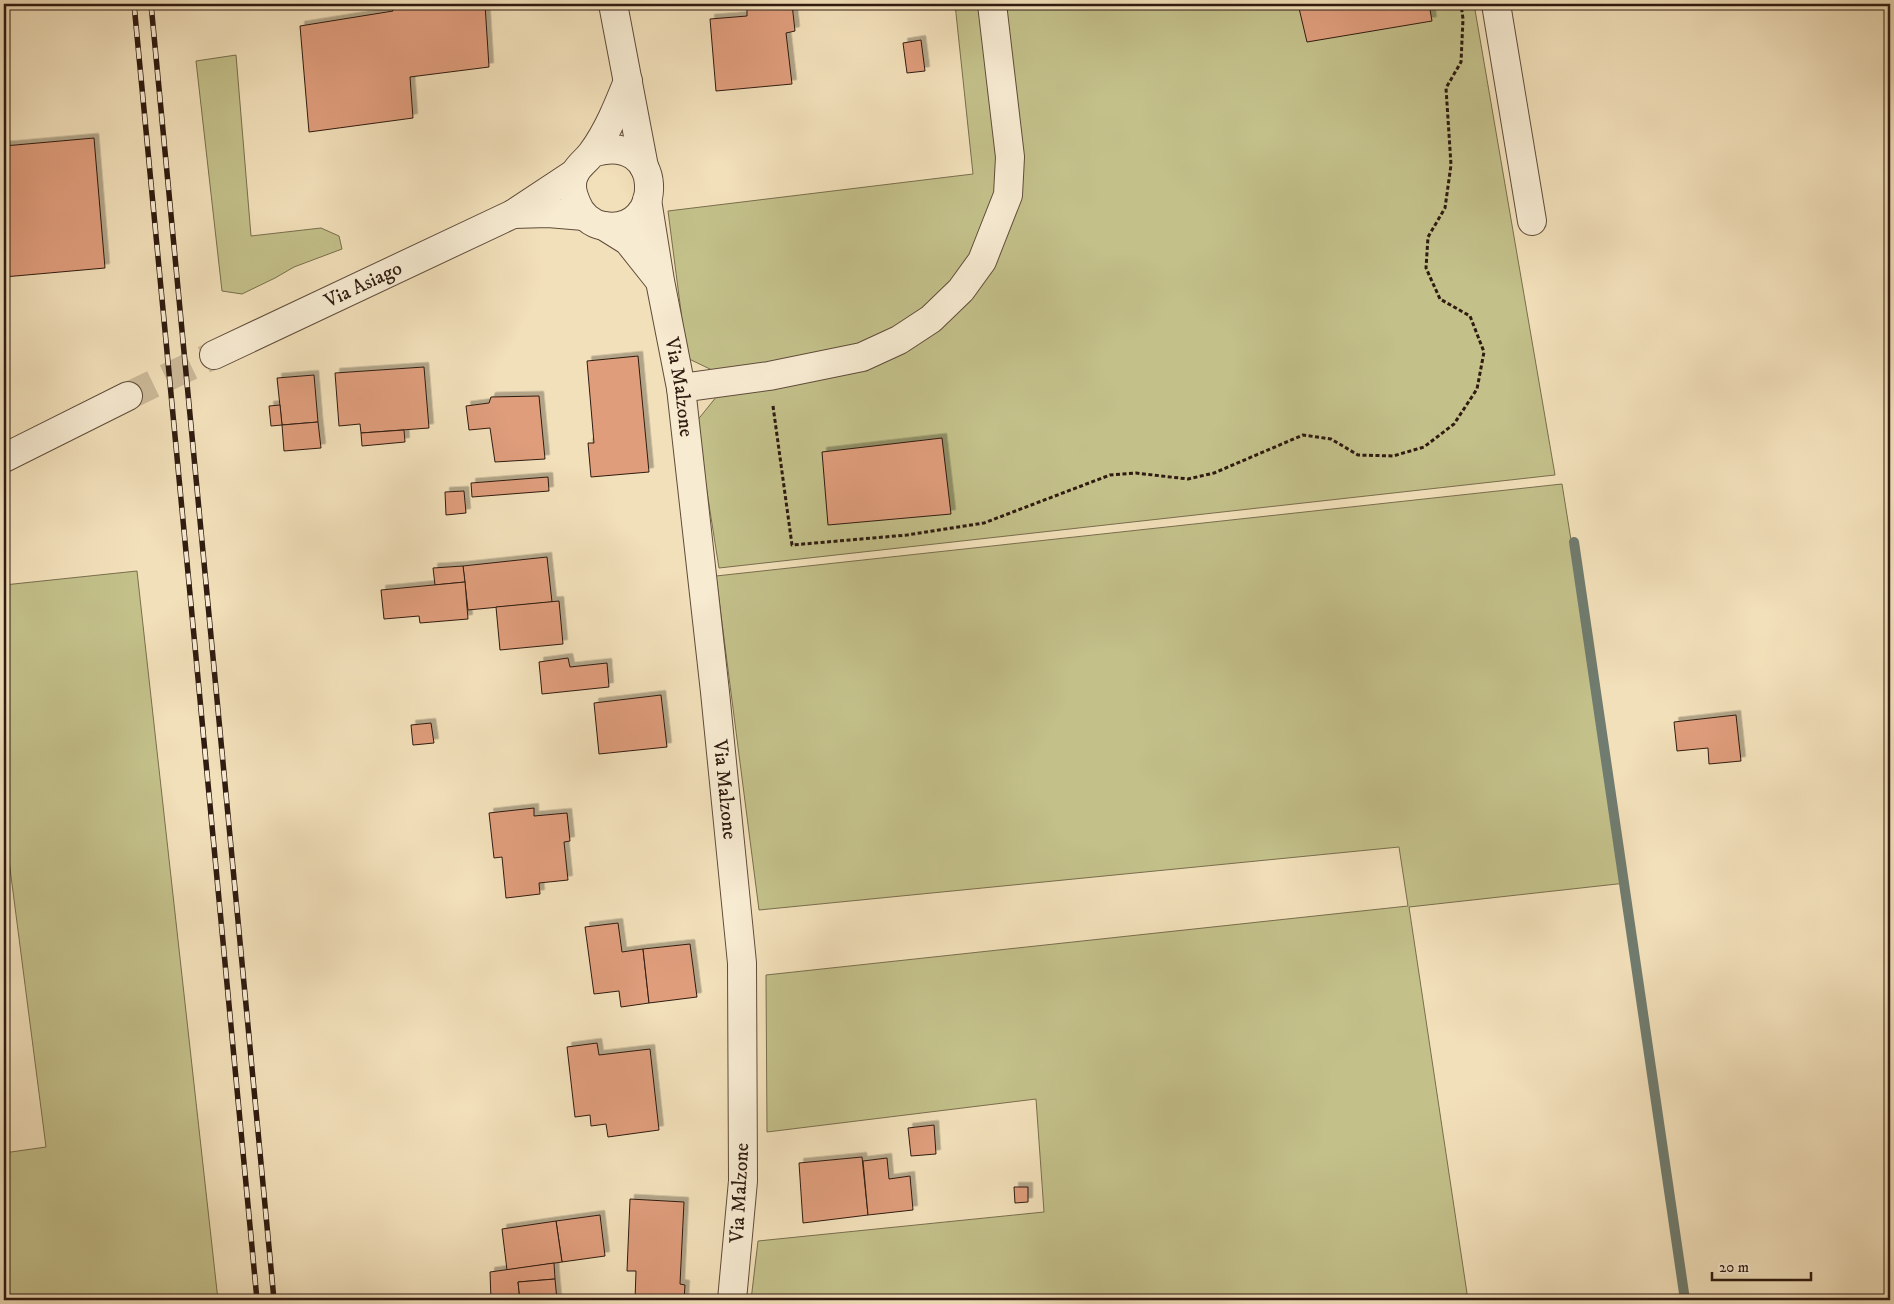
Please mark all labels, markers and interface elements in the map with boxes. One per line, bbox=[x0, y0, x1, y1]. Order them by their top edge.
street label: Via Asiago bbox=[319, 256, 406, 314]
street label: Via Malzone bbox=[659, 334, 699, 438]
street label: Via Malzone bbox=[707, 737, 742, 841]
street label: Via Malzone bbox=[725, 1142, 755, 1245]
scale bar bbox=[1712, 1249, 1810, 1281]
text: 20 m bbox=[1719, 1258, 1749, 1277]

